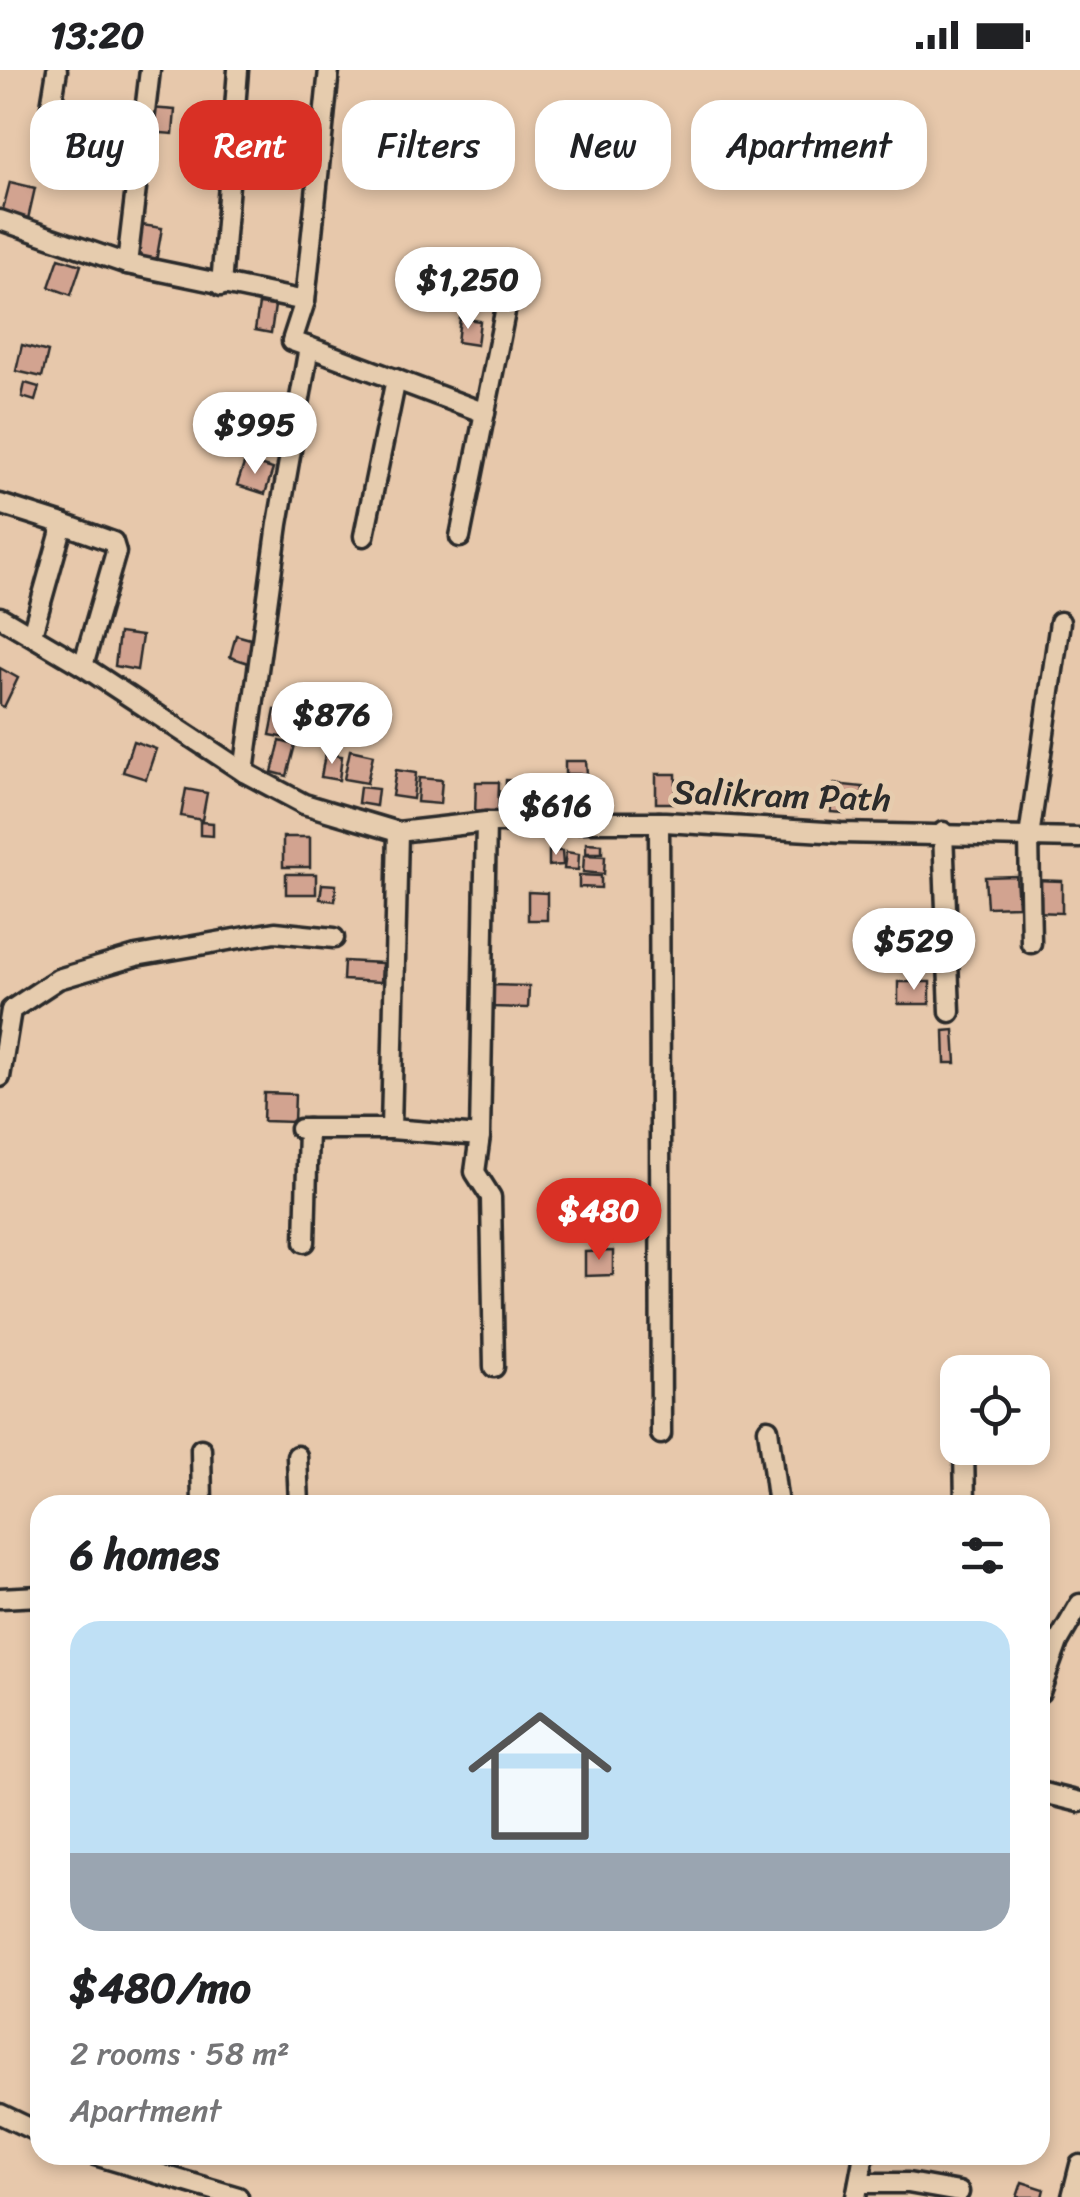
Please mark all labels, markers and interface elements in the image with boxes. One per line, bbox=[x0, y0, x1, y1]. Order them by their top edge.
text: 13:20 bbox=[50, 2, 145, 69]
chip: Buy bbox=[30, 100, 159, 190]
chip: Rent bbox=[179, 100, 322, 190]
chip: Filters bbox=[342, 100, 515, 190]
chip: New bbox=[535, 100, 671, 190]
chip: Apartment bbox=[691, 100, 927, 190]
pin: $1,250 bbox=[387, 247, 549, 332]
text: $1,250 bbox=[417, 251, 519, 308]
pin: $995 bbox=[196, 392, 314, 477]
text: $995 bbox=[215, 396, 295, 453]
pin: $876 bbox=[273, 682, 391, 767]
text: $876 bbox=[293, 686, 371, 743]
street label: Salikram Path bbox=[672, 760, 892, 830]
pin: $616 bbox=[497, 773, 615, 858]
text: $616 bbox=[520, 777, 592, 834]
pin: $529 bbox=[855, 908, 973, 993]
text: $529 bbox=[874, 912, 954, 969]
pin: $480 bbox=[540, 1178, 658, 1263]
text: $480 bbox=[558, 1182, 640, 1239]
map controls bbox=[940, 1355, 1050, 1465]
button: locate bbox=[940, 1355, 1050, 1465]
text: 6 homes bbox=[70, 1518, 219, 1592]
icon: filters bbox=[955, 1528, 1010, 1583]
icon: home bbox=[450, 1686, 630, 1866]
text: $480/mo bbox=[70, 1951, 251, 2025]
text: 2 rooms · 58 m² bbox=[70, 2025, 290, 2082]
text: Apartment bbox=[70, 2082, 221, 2139]

